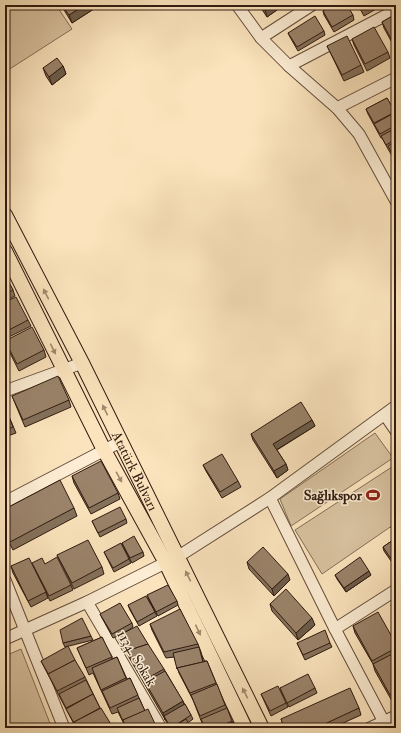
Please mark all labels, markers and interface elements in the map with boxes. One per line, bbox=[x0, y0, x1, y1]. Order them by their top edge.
one-way arrow bbox=[43, 288, 50, 299]
one-way arrow bbox=[50, 343, 56, 355]
one-way arrow bbox=[102, 404, 108, 416]
street label: Atatürk Bulvarı bbox=[107, 428, 162, 514]
one-way arrow bbox=[116, 471, 122, 483]
place label: Sağlıkspor bbox=[304, 487, 363, 505]
sports icon: Sağlıkspor bbox=[365, 487, 381, 503]
one-way arrow bbox=[185, 570, 191, 582]
one-way arrow bbox=[195, 624, 201, 635]
street label: 1134. Sokak bbox=[113, 627, 160, 690]
one-way arrow bbox=[242, 687, 248, 699]

